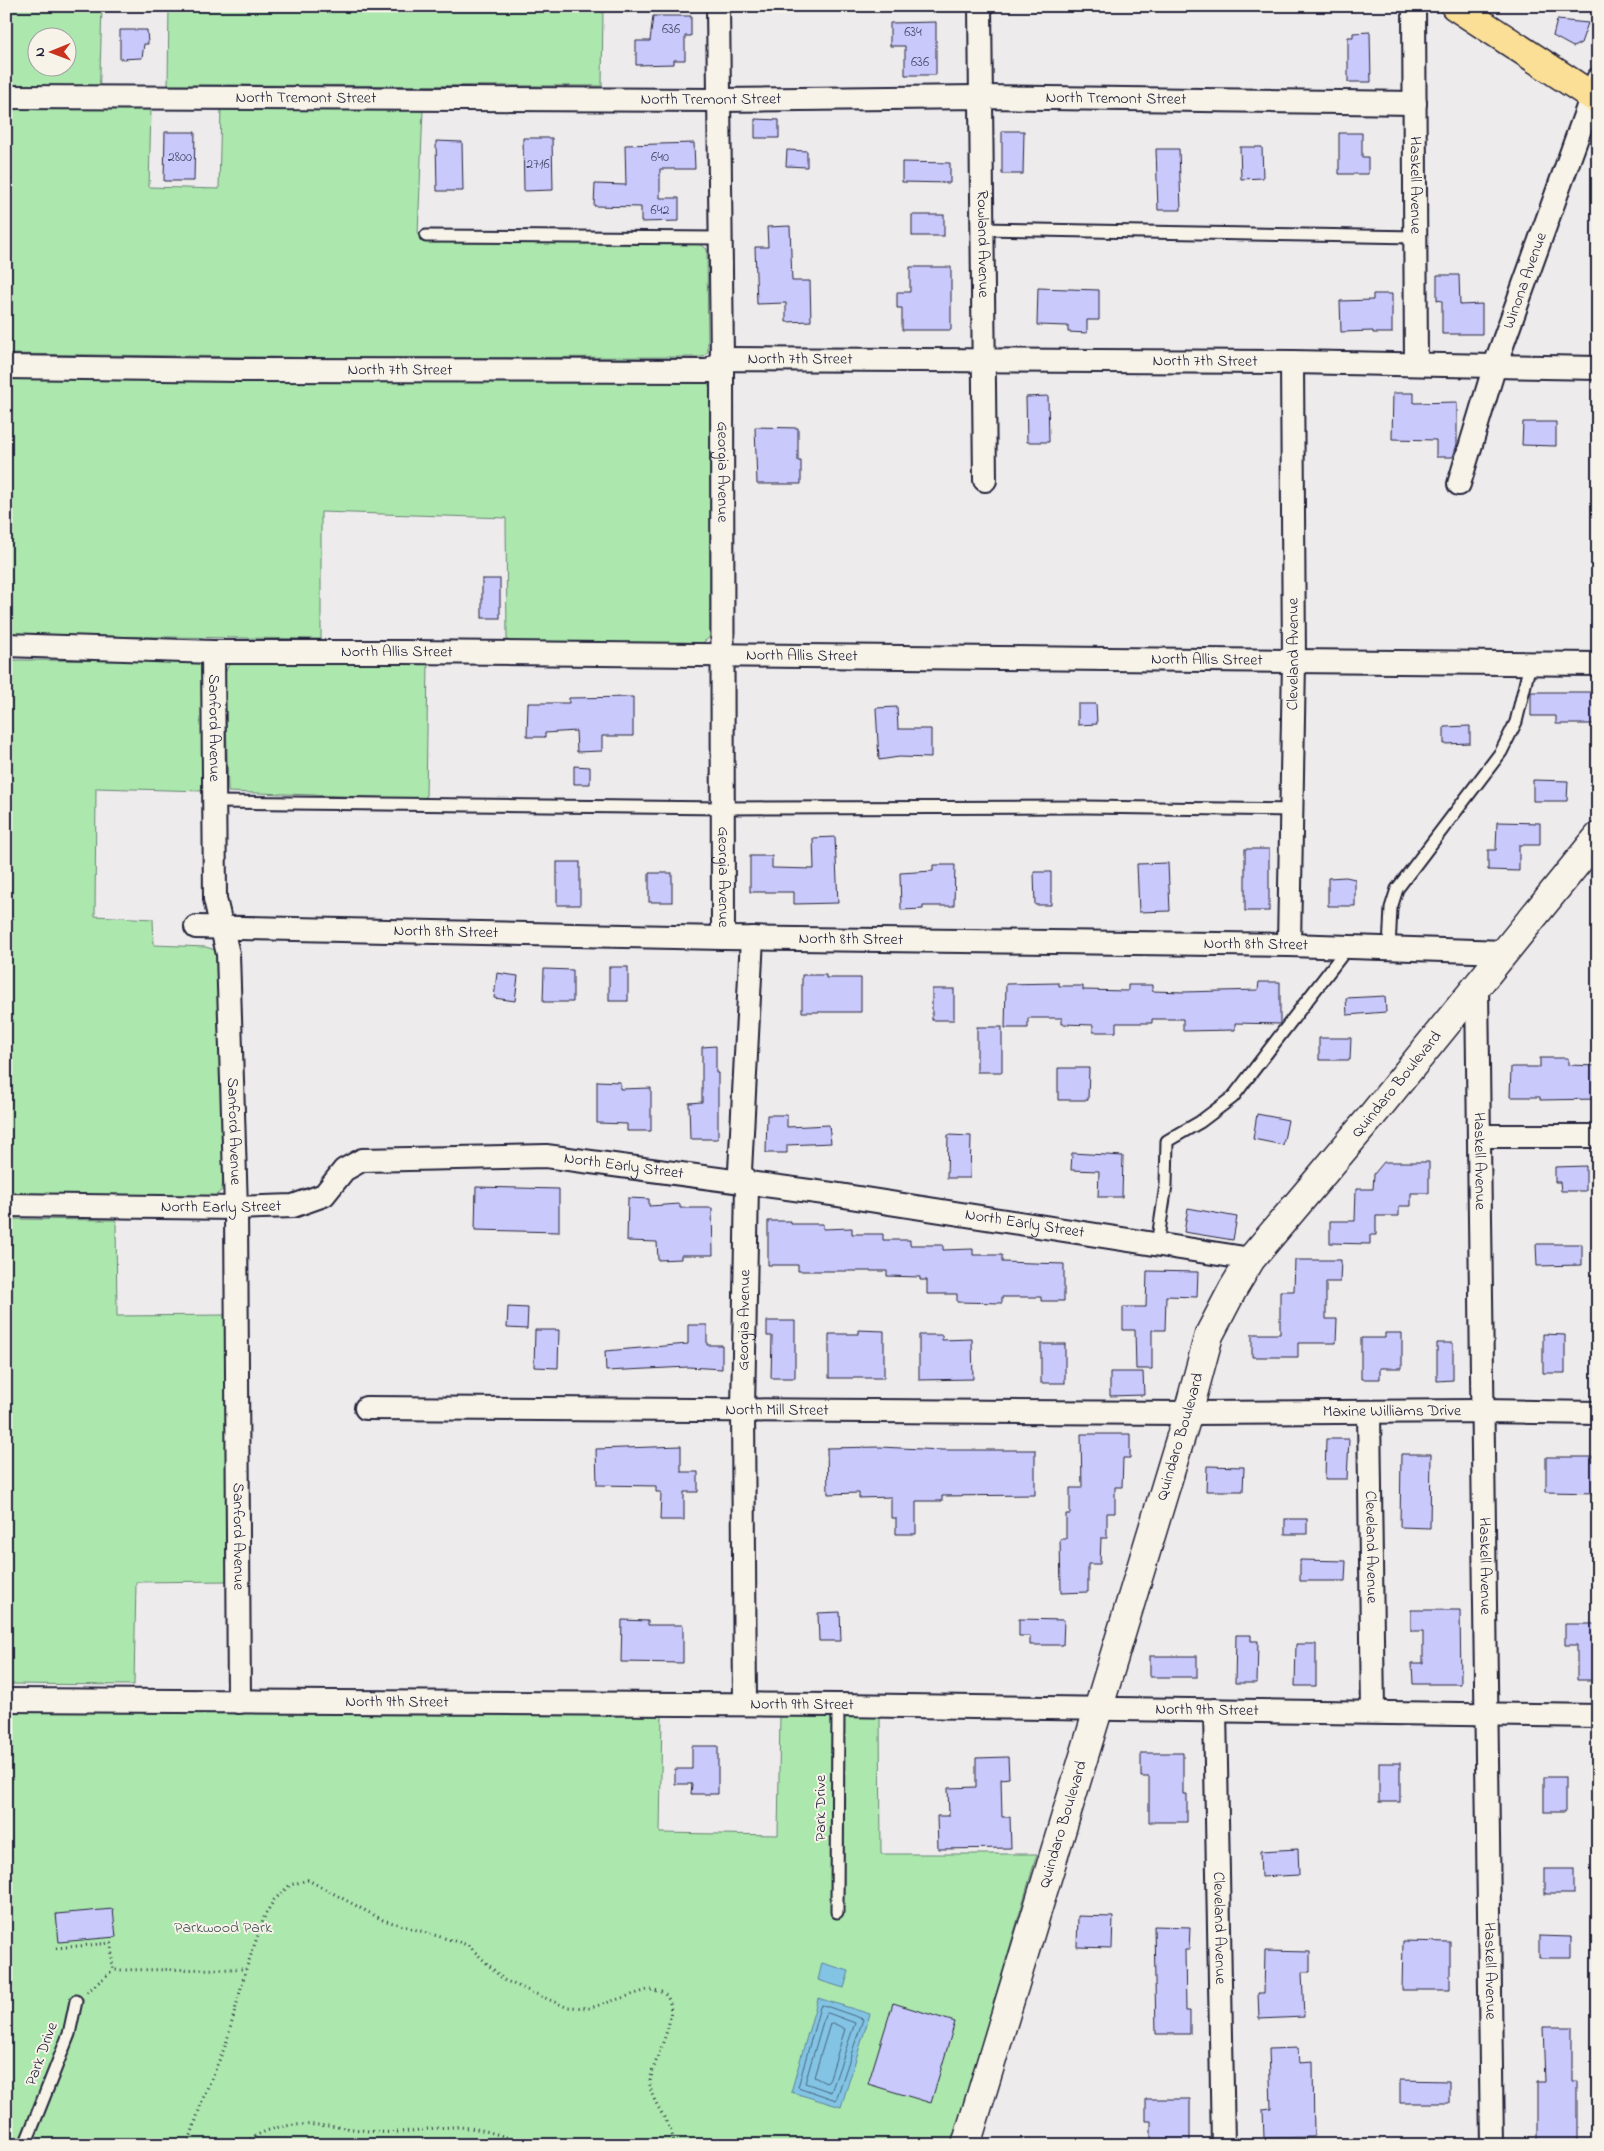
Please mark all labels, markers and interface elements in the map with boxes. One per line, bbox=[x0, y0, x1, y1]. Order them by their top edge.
house number: 636 bbox=[662, 19, 680, 40]
house number: 634 bbox=[904, 22, 922, 43]
north arrow bbox=[28, 28, 78, 78]
text: N bbox=[30, 47, 51, 57]
house number: 636 bbox=[911, 52, 929, 73]
street label: North Tremont Street bbox=[236, 86, 377, 111]
street label: North Tremont Street bbox=[1045, 86, 1187, 112]
street label: North Tremont Street bbox=[641, 87, 782, 112]
street label: Haskell Avenue bbox=[1403, 136, 1427, 235]
house number: 2800 bbox=[168, 147, 192, 168]
house number: 640 bbox=[651, 147, 669, 168]
house number: 2716 bbox=[526, 154, 550, 175]
street label: Rowland Avenue bbox=[970, 190, 995, 299]
house number: 642 bbox=[651, 200, 669, 221]
street label: Winona Avenue bbox=[1497, 228, 1554, 332]
street label: North 7th Street bbox=[747, 347, 853, 372]
street label: North 7th Street bbox=[1152, 349, 1258, 374]
street label: North 7th Street bbox=[347, 358, 453, 382]
street label: Georgia Avenue bbox=[710, 421, 734, 523]
street label: Cleveland Avenue bbox=[1281, 597, 1306, 711]
street label: North Allis Street bbox=[341, 640, 454, 664]
street label: North Allis Street bbox=[746, 643, 859, 669]
street label: North Allis Street bbox=[1151, 648, 1263, 673]
street label: Sanford Avenue bbox=[201, 674, 226, 783]
street label: Georgia Avenue bbox=[711, 826, 735, 928]
street label: North 8th Street bbox=[393, 919, 499, 945]
street label: North 8th Street bbox=[798, 927, 904, 952]
street label: North 8th Street bbox=[1203, 932, 1309, 958]
street label: Quindaro Boulevard bbox=[1346, 1026, 1448, 1143]
street label: Sanford Avenue bbox=[220, 1077, 247, 1186]
street label: Haskell Avenue bbox=[1467, 1112, 1492, 1211]
street label: North Early Street bbox=[562, 1146, 686, 1186]
street label: North Early Street bbox=[161, 1194, 282, 1220]
street label: North Early Street bbox=[963, 1203, 1087, 1245]
street label: Georgia Avenue bbox=[732, 1268, 758, 1371]
street label: Quindaro Boulevard bbox=[1150, 1370, 1210, 1504]
street label: North Mill Street bbox=[725, 1398, 829, 1423]
street label: Maxine Williams Drive bbox=[1323, 1399, 1462, 1424]
street label: Sanford Avenue bbox=[226, 1483, 250, 1591]
street label: Cleveland Avenue bbox=[1358, 1491, 1384, 1604]
street label: Haskell Avenue bbox=[1472, 1517, 1497, 1616]
street label: North 9th Street bbox=[345, 1690, 449, 1715]
street label: North 9th Street bbox=[750, 1692, 854, 1717]
street label: North 9th Street bbox=[1155, 1698, 1259, 1723]
street label: Quindaro Boulevard bbox=[1033, 1758, 1094, 1891]
street label: Park Drive bbox=[809, 1774, 833, 1841]
street label: Cleveland Avenue bbox=[1206, 1871, 1232, 1985]
park label: Parkwood Park bbox=[174, 1916, 273, 1940]
street label: Haskell Avenue bbox=[1477, 1922, 1502, 2021]
street label: Park Drive bbox=[19, 2018, 65, 2089]

